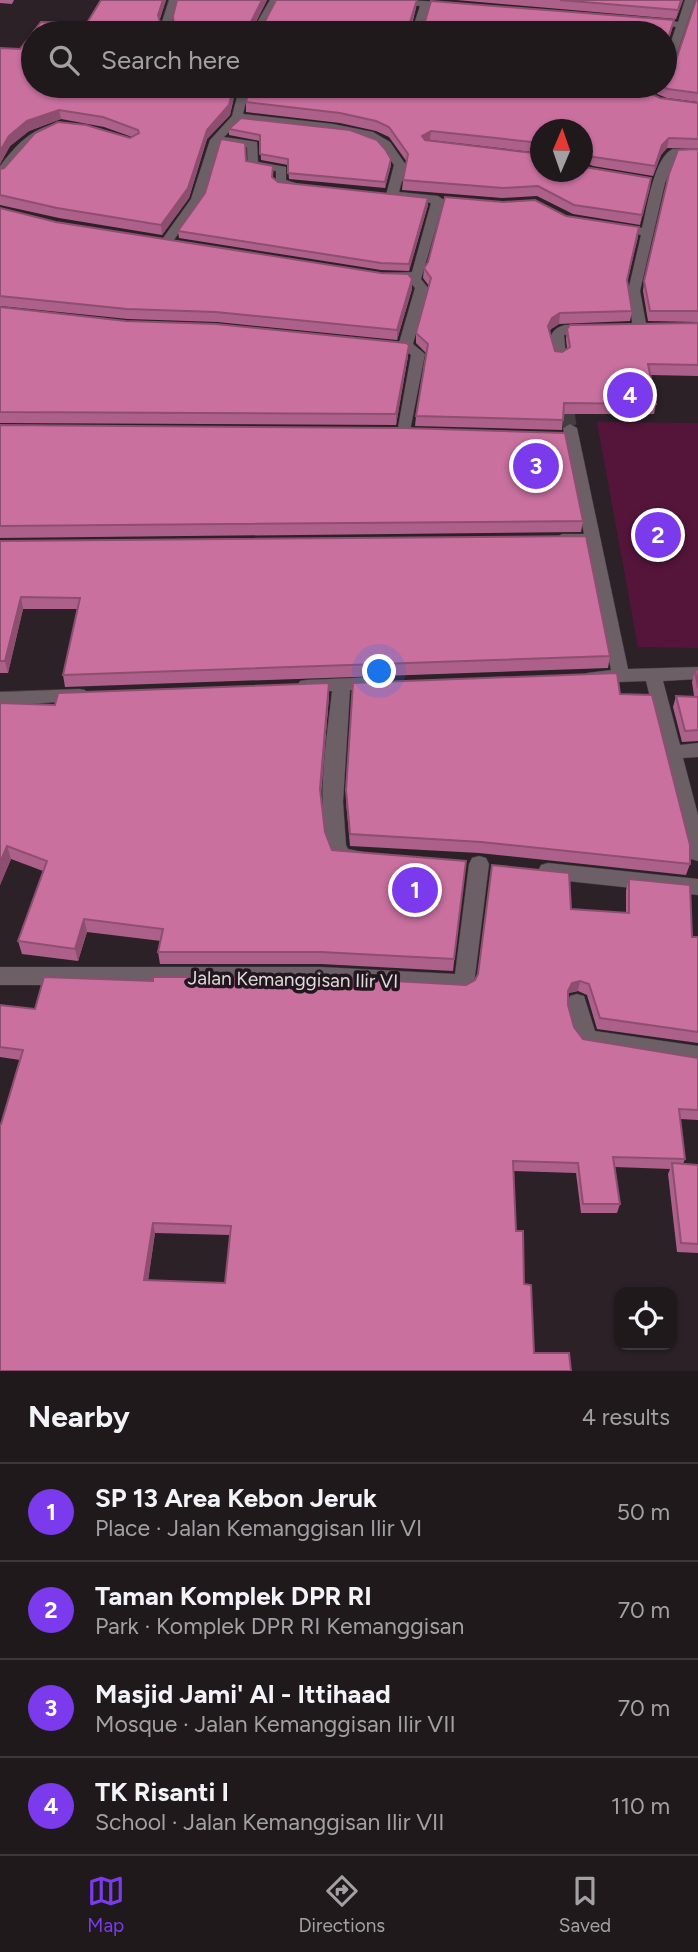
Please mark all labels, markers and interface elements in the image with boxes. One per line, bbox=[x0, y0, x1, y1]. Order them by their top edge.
search box bbox=[21, 21, 677, 98]
icon: search bbox=[45, 41, 83, 79]
text: Search here bbox=[101, 44, 240, 76]
north arrow bbox=[530, 119, 593, 182]
pin: 4 bbox=[607, 369, 653, 421]
pin: 3 bbox=[513, 440, 559, 492]
pin: 2 bbox=[635, 509, 681, 561]
your location bbox=[362, 654, 396, 688]
pin: 1 bbox=[392, 864, 438, 916]
street label: Jalan Kemanggisan Ilir VI bbox=[187, 966, 398, 993]
map controls bbox=[614, 1287, 677, 1350]
button: locate bbox=[614, 1287, 677, 1350]
text: Nearby bbox=[28, 1398, 130, 1435]
text: 4 results bbox=[582, 1403, 670, 1431]
text: SP 13 Area Kebon Jeruk bbox=[95, 1482, 377, 1514]
text: 1 bbox=[46, 1498, 56, 1526]
text: 50 m bbox=[617, 1498, 670, 1526]
text: Place · Jalan Kemanggisan Ilir VI bbox=[95, 1514, 422, 1542]
text: Taman Komplek DPR RI bbox=[95, 1580, 372, 1612]
text: 2 bbox=[44, 1596, 58, 1624]
text: 70 m bbox=[618, 1596, 670, 1624]
text: Park · Komplek DPR RI Kemanggisan bbox=[95, 1612, 464, 1640]
text: Masjid Jami' Al - Ittihaad bbox=[95, 1678, 391, 1710]
text: 3 bbox=[45, 1694, 57, 1722]
text: 70 m bbox=[618, 1694, 670, 1722]
text: Mosque · Jalan Kemanggisan Ilir VII bbox=[95, 1710, 456, 1738]
text: TK Risanti I bbox=[95, 1776, 229, 1808]
text: 4 bbox=[44, 1792, 58, 1820]
text: 110 m bbox=[611, 1792, 670, 1820]
text: School · Jalan Kemanggisan Ilir VII bbox=[95, 1808, 445, 1836]
tab: Map bbox=[87, 1872, 125, 1937]
tab: Directions bbox=[298, 1872, 385, 1937]
tab: Saved bbox=[559, 1872, 611, 1937]

